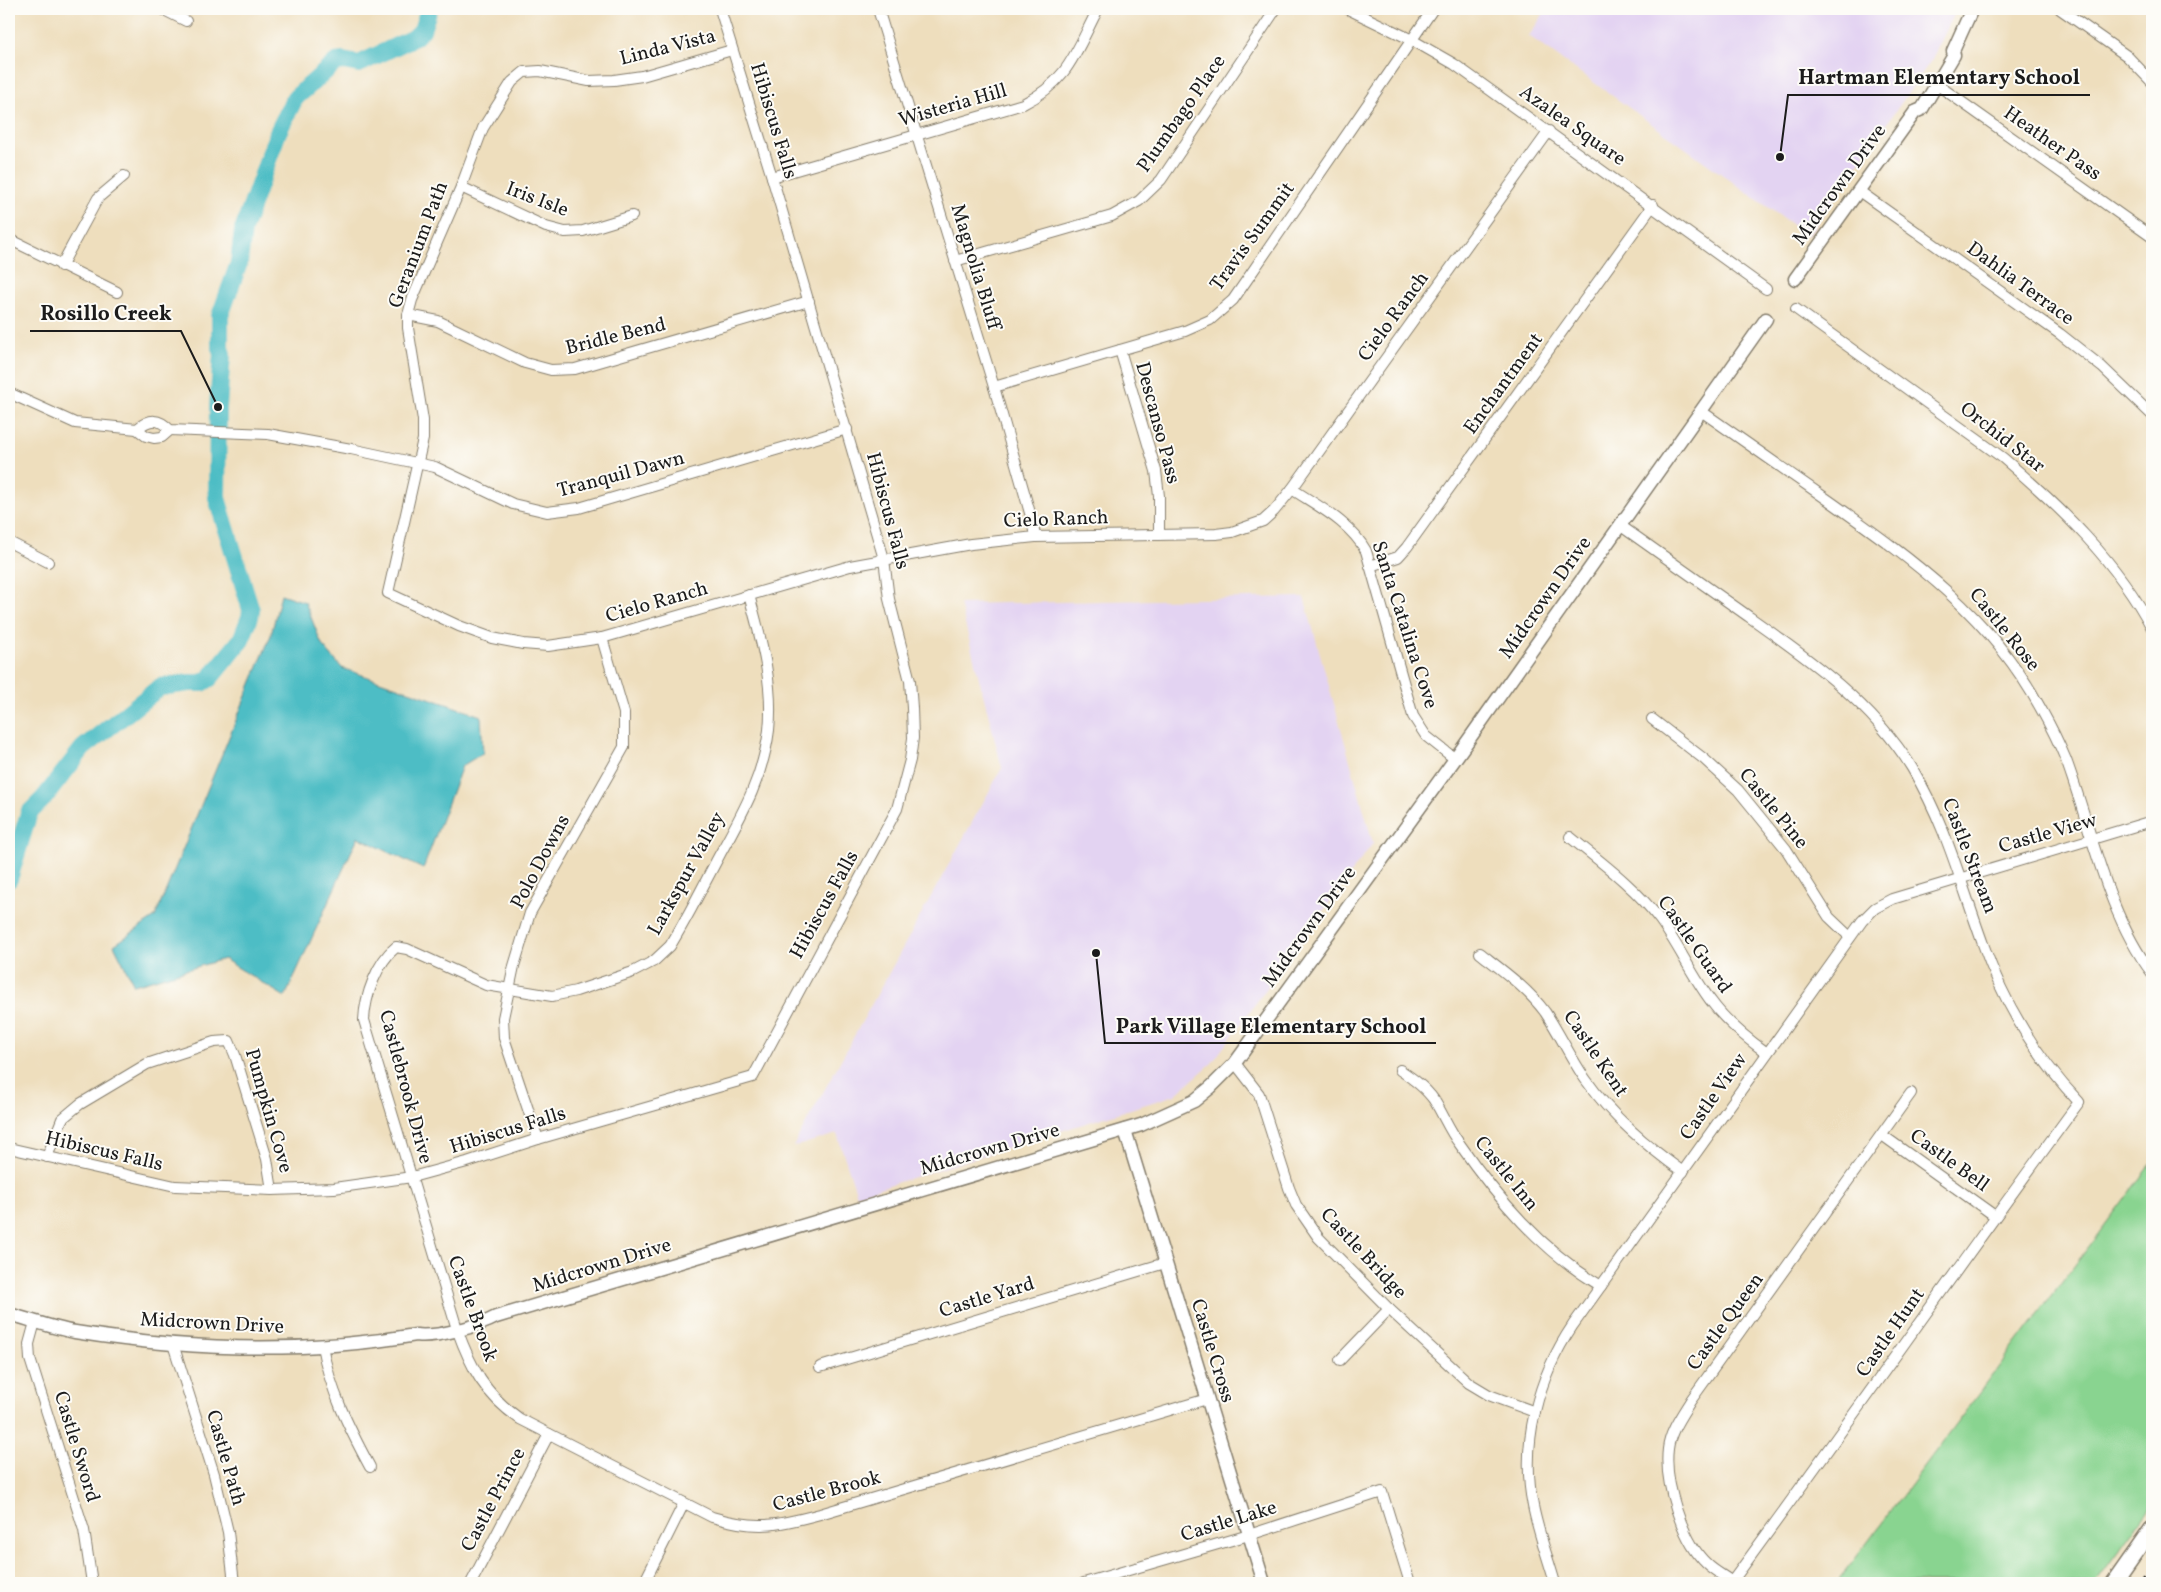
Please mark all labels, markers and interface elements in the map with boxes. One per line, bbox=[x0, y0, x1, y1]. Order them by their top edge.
street label: Linda Vista bbox=[617, 23, 719, 73]
street label: Plumbago Place bbox=[1131, 49, 1233, 179]
street label: Hibiscus Falls bbox=[742, 59, 804, 183]
callout: Hartman Elementary School bbox=[1788, 59, 2090, 95]
text: Hartman Elementary School bbox=[1798, 64, 2080, 93]
street label: Wisteria Hill bbox=[895, 77, 1011, 135]
street label: Azalea Square bbox=[1513, 79, 1631, 173]
street label: Heather Pass bbox=[1997, 100, 2107, 188]
street label: Midcrown Drive bbox=[1786, 119, 1894, 251]
street label: Iris Isle bbox=[502, 175, 572, 225]
street label: Travis Summit bbox=[1204, 177, 1302, 297]
street label: Geranium Path bbox=[382, 178, 456, 312]
street label: Magnolia Bluff bbox=[943, 201, 1008, 335]
street label: Dahlia Terrace bbox=[1960, 235, 2080, 333]
street label: Cielo Ranch bbox=[1352, 266, 1436, 368]
callout: Rosillo Creek bbox=[30, 295, 181, 331]
text: Rosillo Creek bbox=[40, 300, 172, 329]
street label: Bridle Bend bbox=[563, 311, 669, 363]
street label: Enchantment bbox=[1458, 327, 1550, 441]
street label: Descanso Pass bbox=[1127, 359, 1187, 487]
street label: Orchid Star bbox=[1954, 396, 2050, 480]
street label: Tranquil Dawn bbox=[554, 445, 688, 505]
street label: Hibiscus Falls bbox=[858, 449, 916, 573]
street label: Cielo Ranch bbox=[1003, 504, 1109, 536]
street label: Midcrown Drive bbox=[1493, 531, 1599, 665]
street label: Santa Catalina Cove bbox=[1364, 538, 1444, 712]
street label: Cielo Ranch bbox=[603, 575, 711, 631]
street label: Castle Rose bbox=[1962, 582, 2046, 678]
street label: Castle Pine bbox=[1732, 762, 1814, 856]
street label: Castle Stream bbox=[1934, 794, 2004, 918]
street label: Castle View bbox=[1996, 806, 2101, 861]
street label: Larkspur Valley bbox=[641, 807, 733, 941]
street label: Polo Downs bbox=[504, 810, 578, 914]
street label: Hibiscus Falls bbox=[784, 846, 866, 964]
street label: Midcrown Drive bbox=[1256, 861, 1364, 993]
street label: Castle Guard bbox=[1650, 890, 1738, 1000]
street label: Castle Kent bbox=[1556, 1005, 1634, 1103]
street label: Castlebrook Drive bbox=[371, 1007, 439, 1167]
callout: Park Village Elementary School bbox=[1105, 1007, 1436, 1043]
text: Park Village Elementary School bbox=[1116, 1013, 1426, 1042]
street label: Pumpkin Cove bbox=[237, 1046, 299, 1176]
street label: Castle View bbox=[1674, 1047, 1755, 1146]
street label: Hibiscus Falls bbox=[446, 1100, 570, 1162]
street label: Midcrown Drive bbox=[917, 1117, 1063, 1183]
street label: Castle Bell bbox=[1904, 1123, 1994, 1199]
street label: Hibiscus Falls bbox=[42, 1125, 166, 1179]
street label: Castle Inn bbox=[1467, 1131, 1545, 1217]
street label: Castle Bridge bbox=[1313, 1202, 1413, 1306]
street label: Midcrown Drive bbox=[529, 1232, 675, 1300]
street label: Castle Brook bbox=[440, 1252, 504, 1366]
street label: Castle Queen bbox=[1681, 1267, 1771, 1377]
street label: Castle Yard bbox=[936, 1270, 1038, 1326]
street label: Castle Hunt bbox=[1850, 1283, 1932, 1383]
street label: Castle Cross bbox=[1183, 1296, 1241, 1406]
street label: Midcrown Drive bbox=[139, 1306, 285, 1342]
street label: Castle Sword bbox=[46, 1388, 106, 1506]
street label: Castle Path bbox=[198, 1407, 252, 1509]
street label: Castle Prince bbox=[455, 1443, 533, 1557]
street label: Castle Brook bbox=[770, 1464, 884, 1520]
street label: Castle Lake bbox=[1177, 1494, 1281, 1550]

